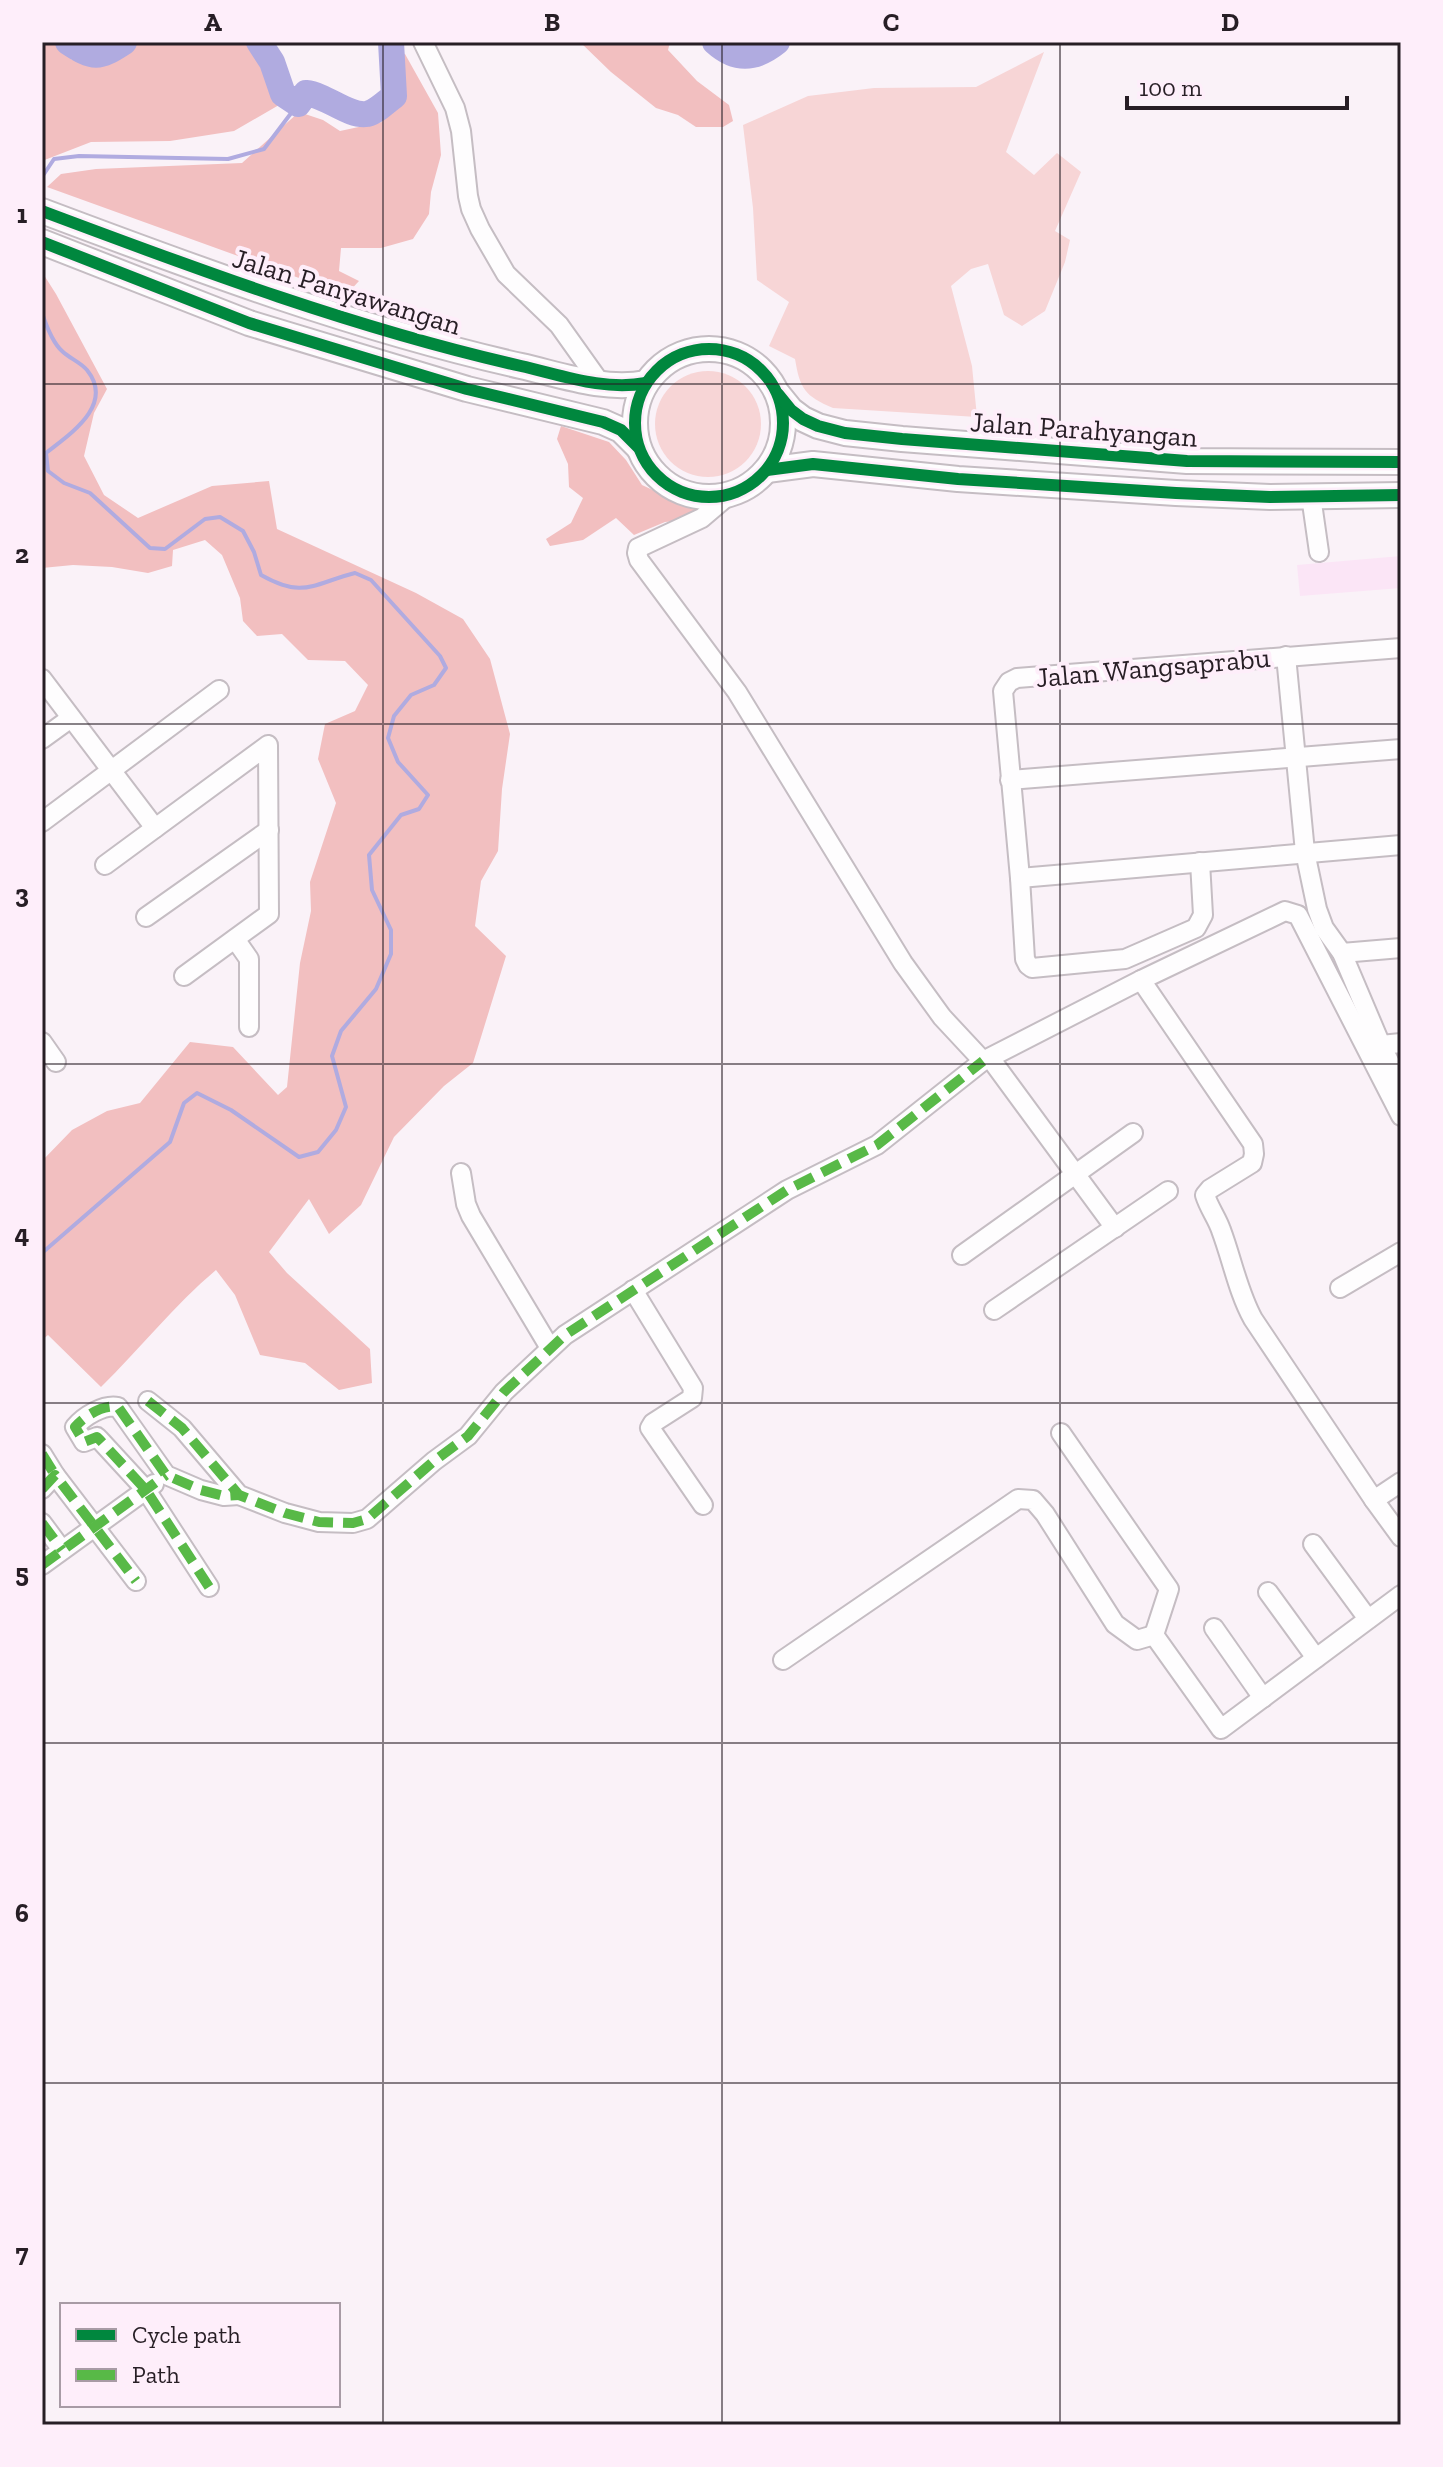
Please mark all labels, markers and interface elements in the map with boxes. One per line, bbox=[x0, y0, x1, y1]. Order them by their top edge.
text: A bbox=[204, 6, 222, 38]
text: B bbox=[544, 6, 560, 38]
text: C bbox=[883, 6, 899, 38]
text: D bbox=[1221, 6, 1239, 38]
scale bar bbox=[1127, 60, 1347, 110]
text: 100 m bbox=[1139, 73, 1202, 102]
text: 1 bbox=[17, 198, 28, 230]
street label: Jalan Panyawangan bbox=[229, 241, 465, 342]
street label: Jalan Parahyangan bbox=[969, 405, 1199, 454]
text: 2 bbox=[15, 538, 29, 570]
street label: Jalan Wangsaprabu bbox=[1035, 641, 1272, 694]
text: 3 bbox=[15, 878, 29, 910]
text: 4 bbox=[15, 1218, 30, 1250]
text: 5 bbox=[15, 1557, 29, 1589]
text: 6 bbox=[15, 1897, 29, 1929]
text: 7 bbox=[16, 2237, 29, 2269]
legend bbox=[60, 2303, 340, 2407]
text: Cycle path bbox=[132, 2320, 241, 2349]
text: Path bbox=[132, 2360, 180, 2389]

